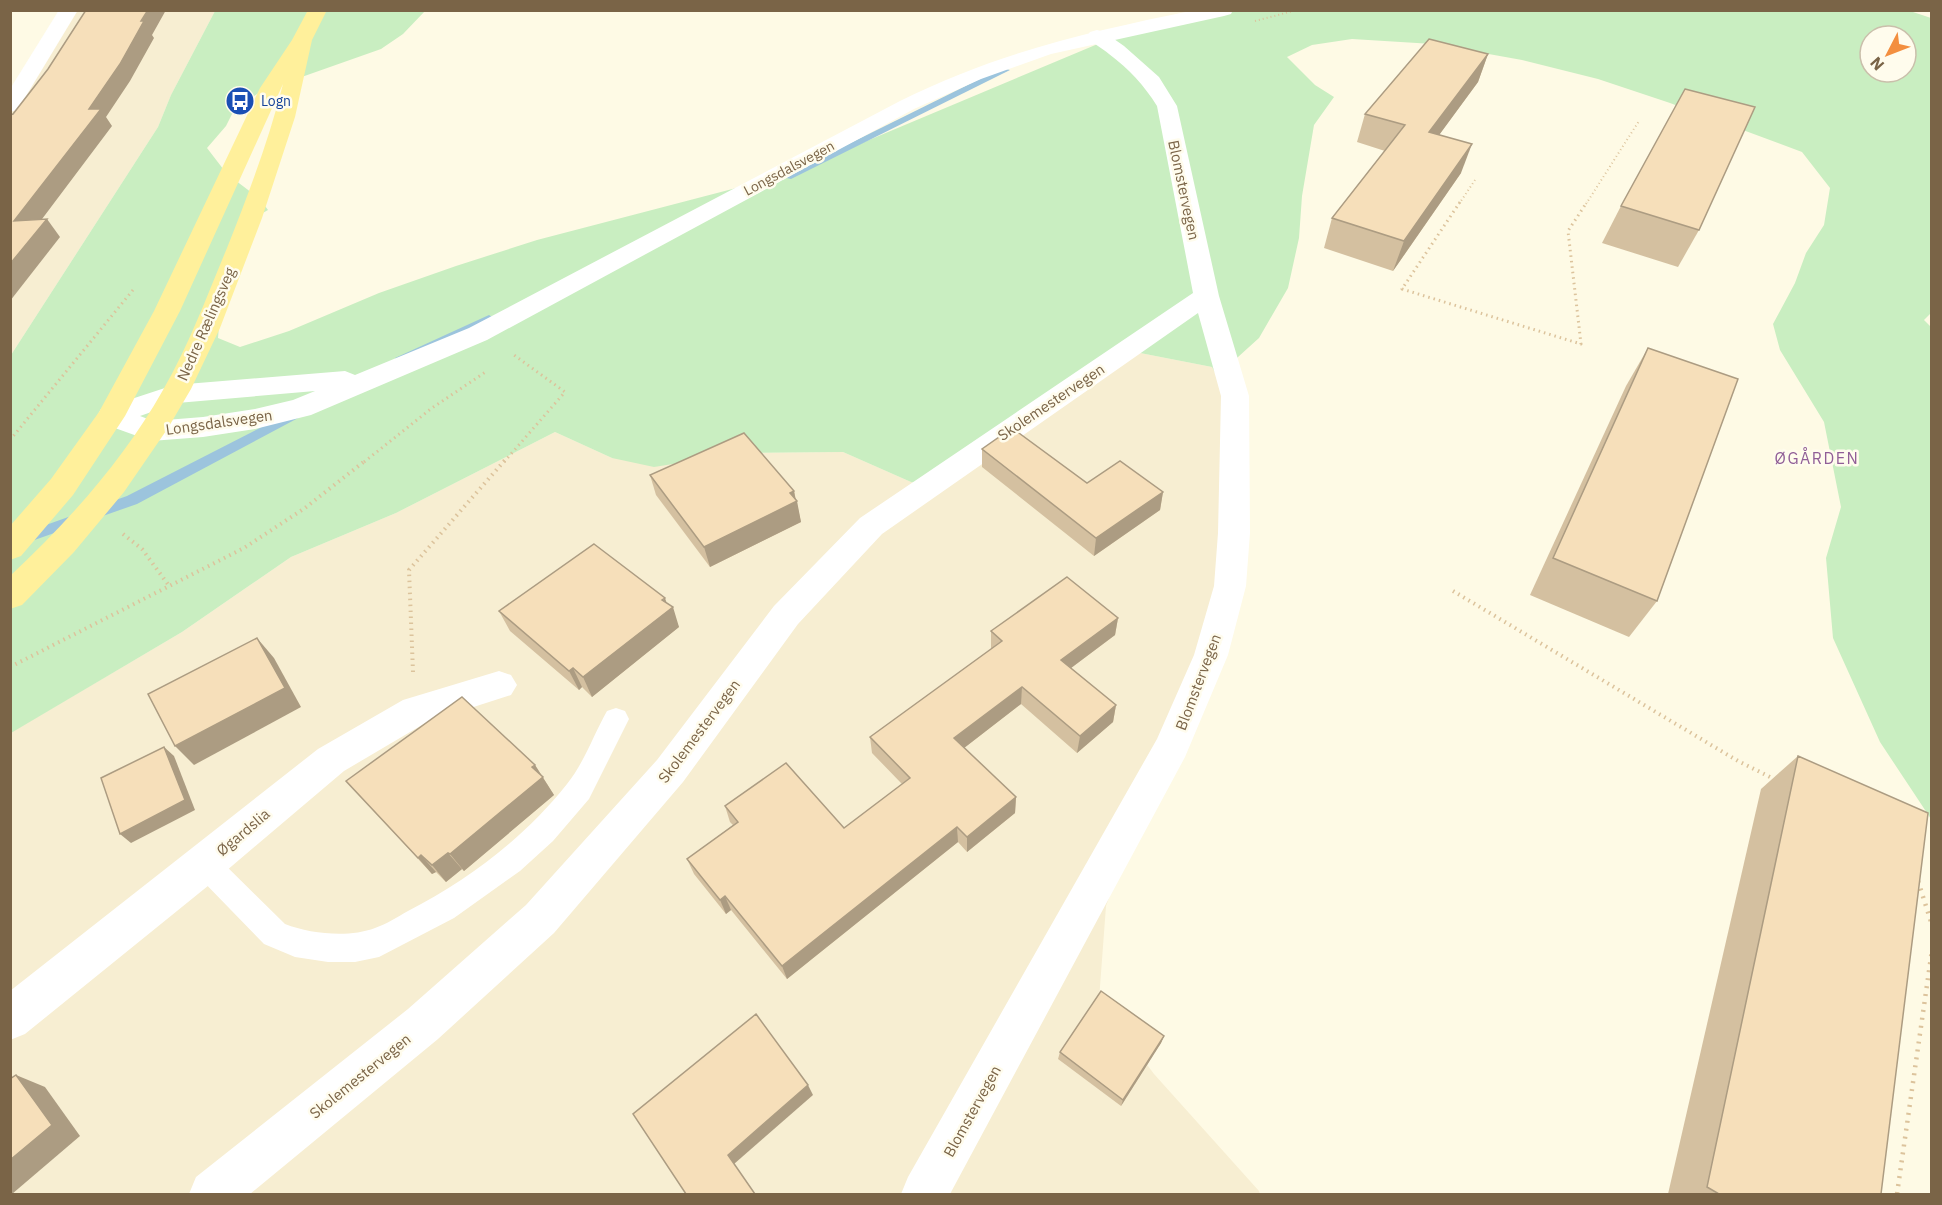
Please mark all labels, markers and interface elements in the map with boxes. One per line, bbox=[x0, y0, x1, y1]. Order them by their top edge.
north arrow bbox=[1858, 24, 1918, 84]
text: N bbox=[1866, 53, 1888, 75]
bus stop icon: Logn bbox=[224, 85, 256, 117]
place label: Logn bbox=[261, 92, 291, 110]
street label: Longsdalsvegen bbox=[740, 137, 838, 199]
street label: Blomstervegen bbox=[1164, 138, 1204, 242]
street label: Nedre Rælingsveg bbox=[173, 264, 240, 384]
street label: Skolemestervegen bbox=[994, 359, 1108, 445]
street label: Longsdalsvegen bbox=[164, 405, 274, 439]
district label: ØGÅRDEN bbox=[1775, 447, 1859, 468]
street label: Blomstervegen bbox=[1171, 631, 1225, 733]
street label: Skolemestervegen bbox=[654, 675, 744, 787]
street label: Øgardslia bbox=[212, 804, 274, 860]
street label: Skolemestervegen bbox=[306, 1029, 414, 1123]
street label: Blomstervegen bbox=[939, 1062, 1005, 1160]

